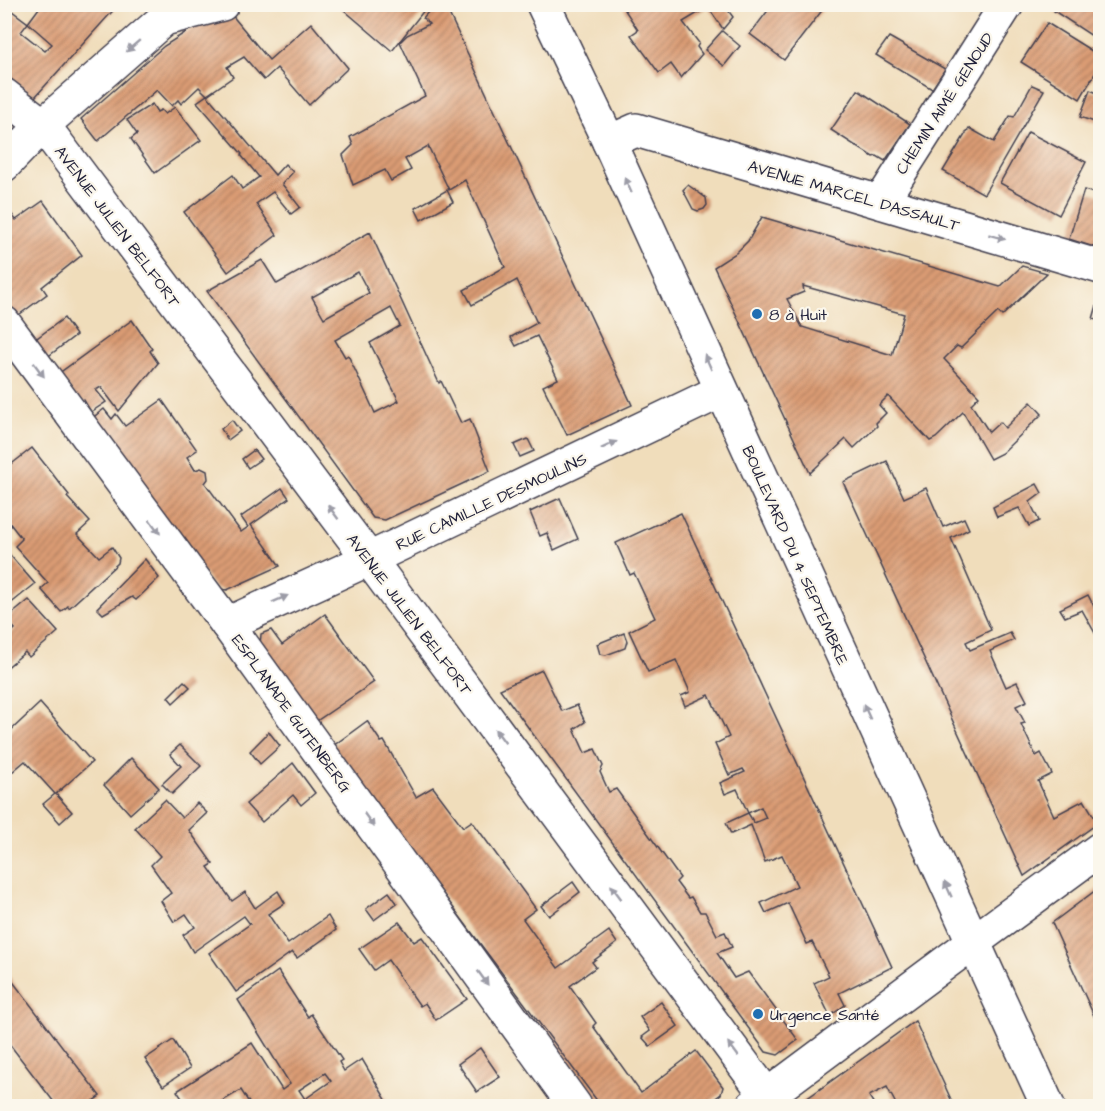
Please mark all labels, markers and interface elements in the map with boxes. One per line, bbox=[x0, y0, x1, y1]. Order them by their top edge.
street label: CHEMIN AIMÉ GENOUD bbox=[891, 28, 999, 179]
one-way arrow bbox=[125, 40, 141, 53]
street label: AVENUE JULIEN BELFORT bbox=[49, 141, 185, 312]
street label: AVENUE MARCEL DASSAULT bbox=[745, 155, 962, 237]
one-way arrow bbox=[623, 175, 633, 193]
one-way arrow bbox=[988, 233, 1006, 242]
place label: 8 à Huit bbox=[769, 304, 828, 326]
marker: 8 à Huit bbox=[750, 307, 764, 321]
one-way arrow bbox=[704, 354, 713, 371]
one-way arrow bbox=[33, 362, 45, 377]
one-way arrow bbox=[600, 440, 617, 449]
street label: BOULEVARD DU 4 SEPTEMBRE bbox=[737, 442, 854, 669]
street label: RUE CAMILLE DESMOULINS bbox=[392, 448, 591, 556]
one-way arrow bbox=[327, 504, 340, 520]
one-way arrow bbox=[149, 519, 161, 534]
street label: AVENUE JULIEN BELFORT bbox=[341, 529, 477, 700]
one-way arrow bbox=[272, 595, 289, 604]
street label: ESPLANADE GUTENBERG bbox=[226, 630, 356, 797]
one-way arrow bbox=[862, 703, 872, 721]
one-way arrow bbox=[494, 728, 506, 744]
one-way arrow bbox=[363, 812, 375, 828]
one-way arrow bbox=[944, 881, 953, 898]
one-way arrow bbox=[611, 885, 623, 900]
one-way arrow bbox=[477, 970, 489, 986]
place label: Urgence Santé bbox=[770, 1004, 880, 1027]
marker: Urgence Santé bbox=[751, 1007, 765, 1021]
one-way arrow bbox=[727, 1041, 739, 1056]

